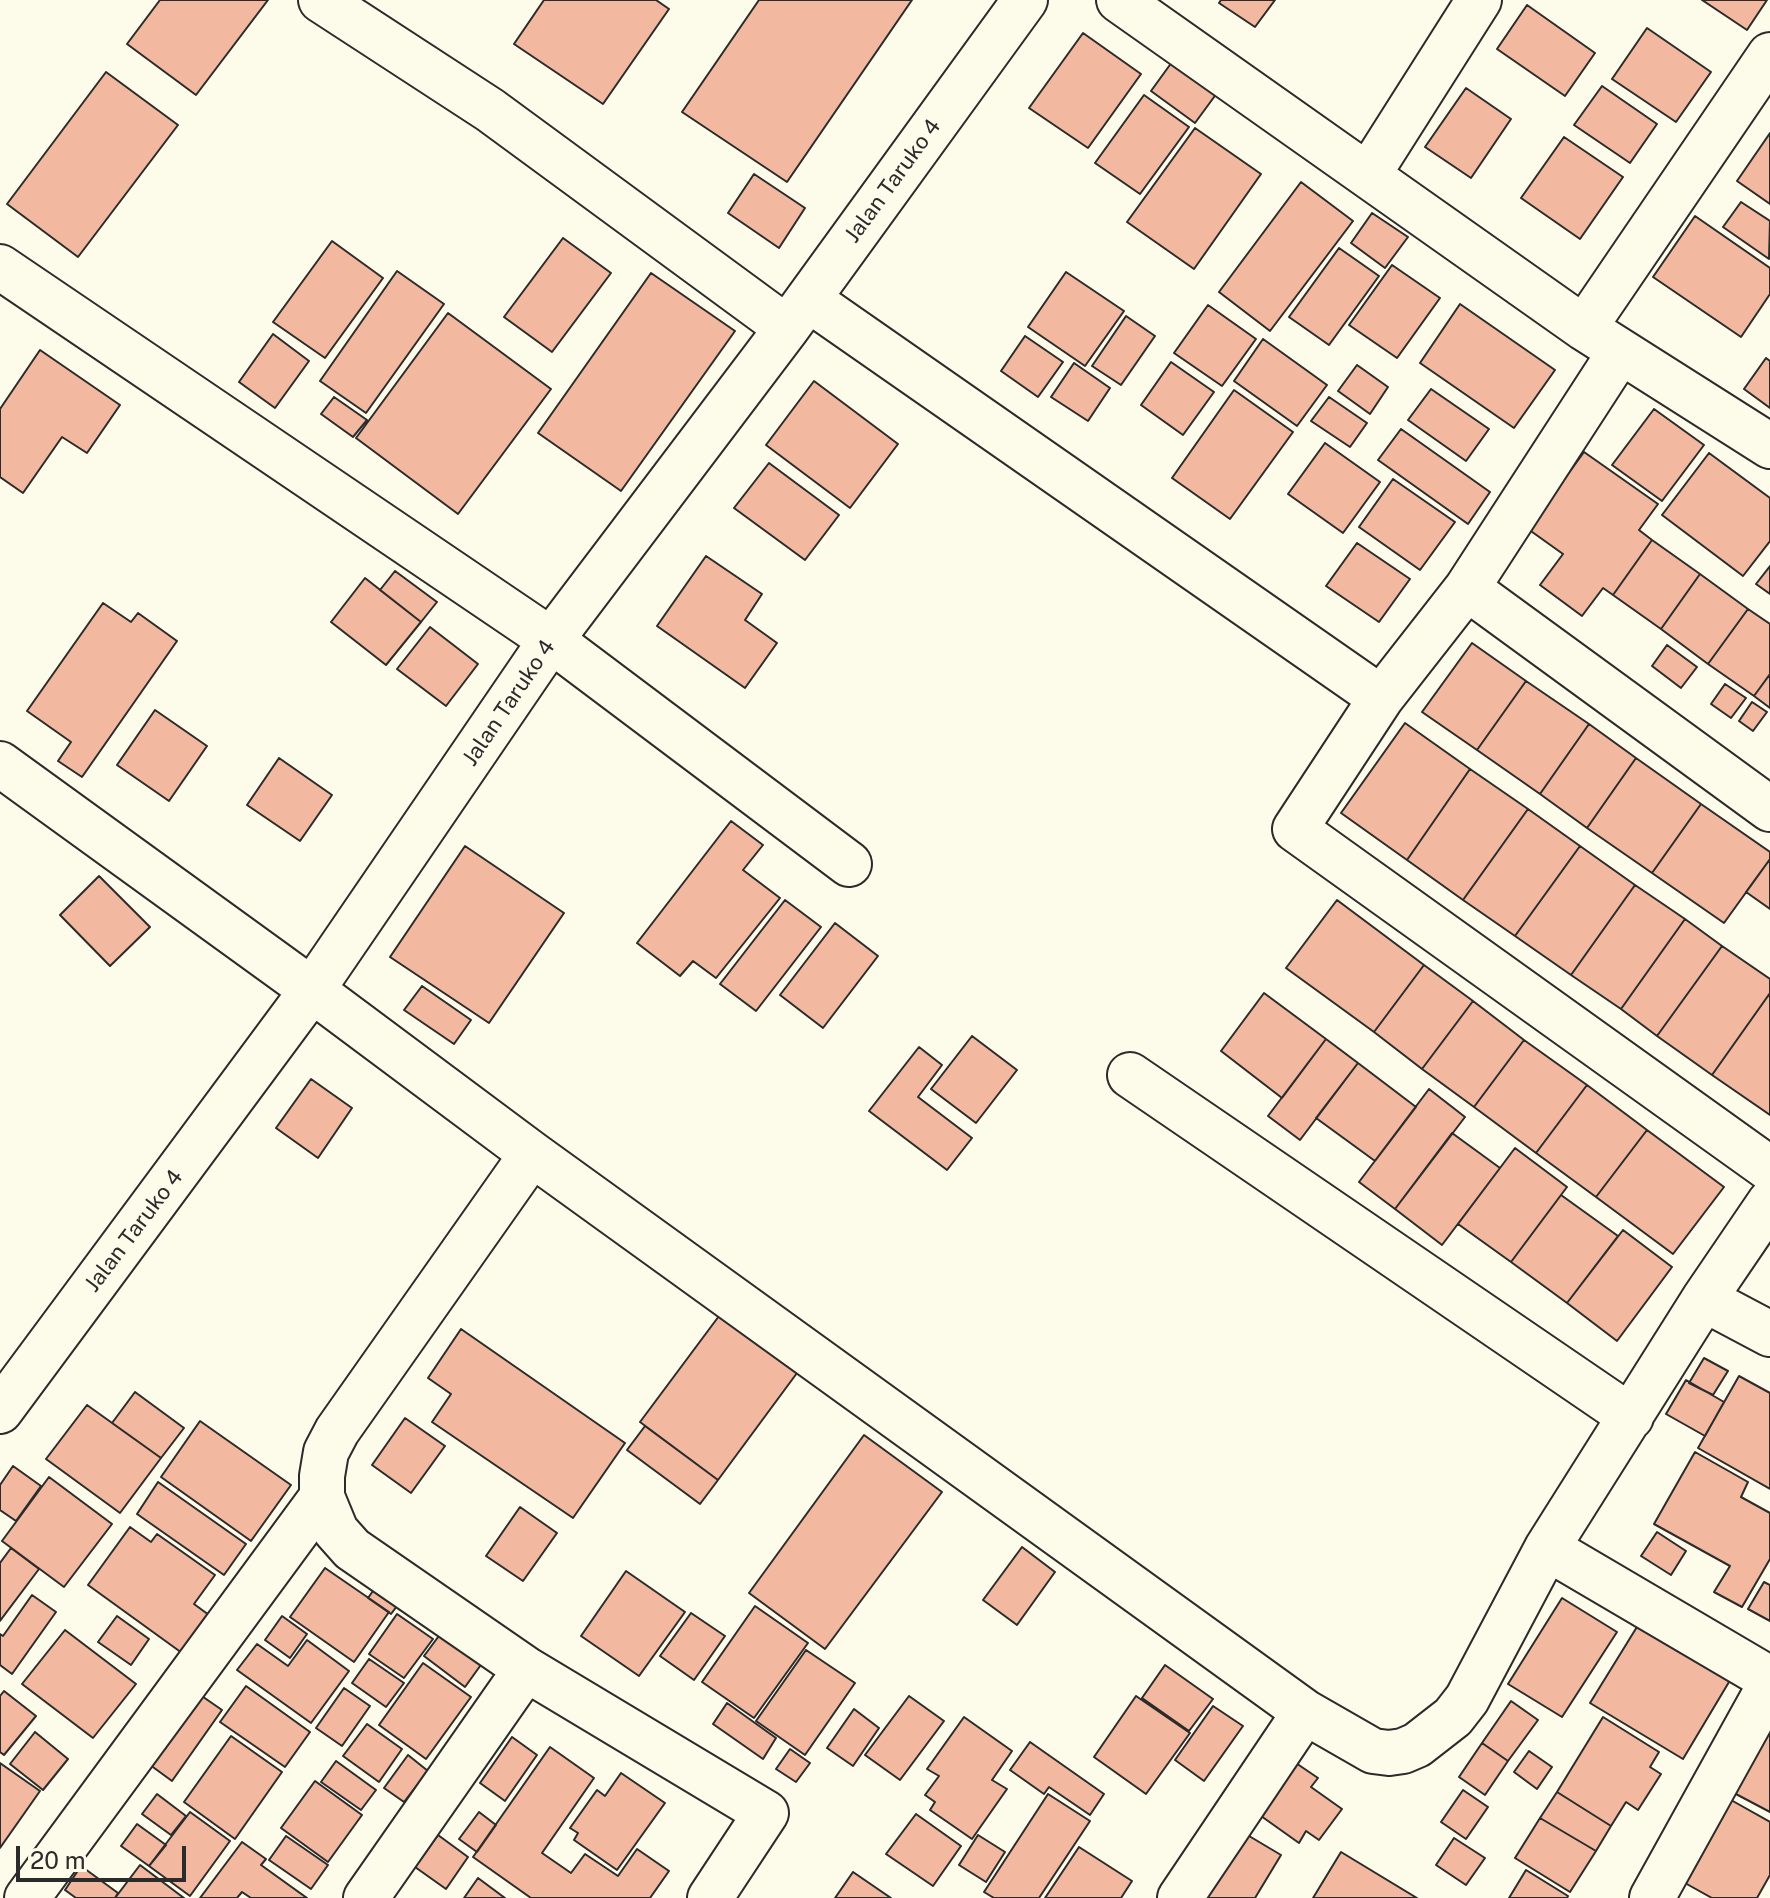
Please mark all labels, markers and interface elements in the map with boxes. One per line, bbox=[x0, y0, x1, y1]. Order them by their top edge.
street label: Jalan Taruko 4 bbox=[839, 114, 947, 248]
street label: Jalan Taruko 4 bbox=[457, 635, 561, 771]
street label: Jalan Taruko 4 bbox=[79, 1165, 189, 1297]
scale bar bbox=[20, 1830, 190, 1880]
text: 20 m bbox=[30, 1846, 86, 1874]

